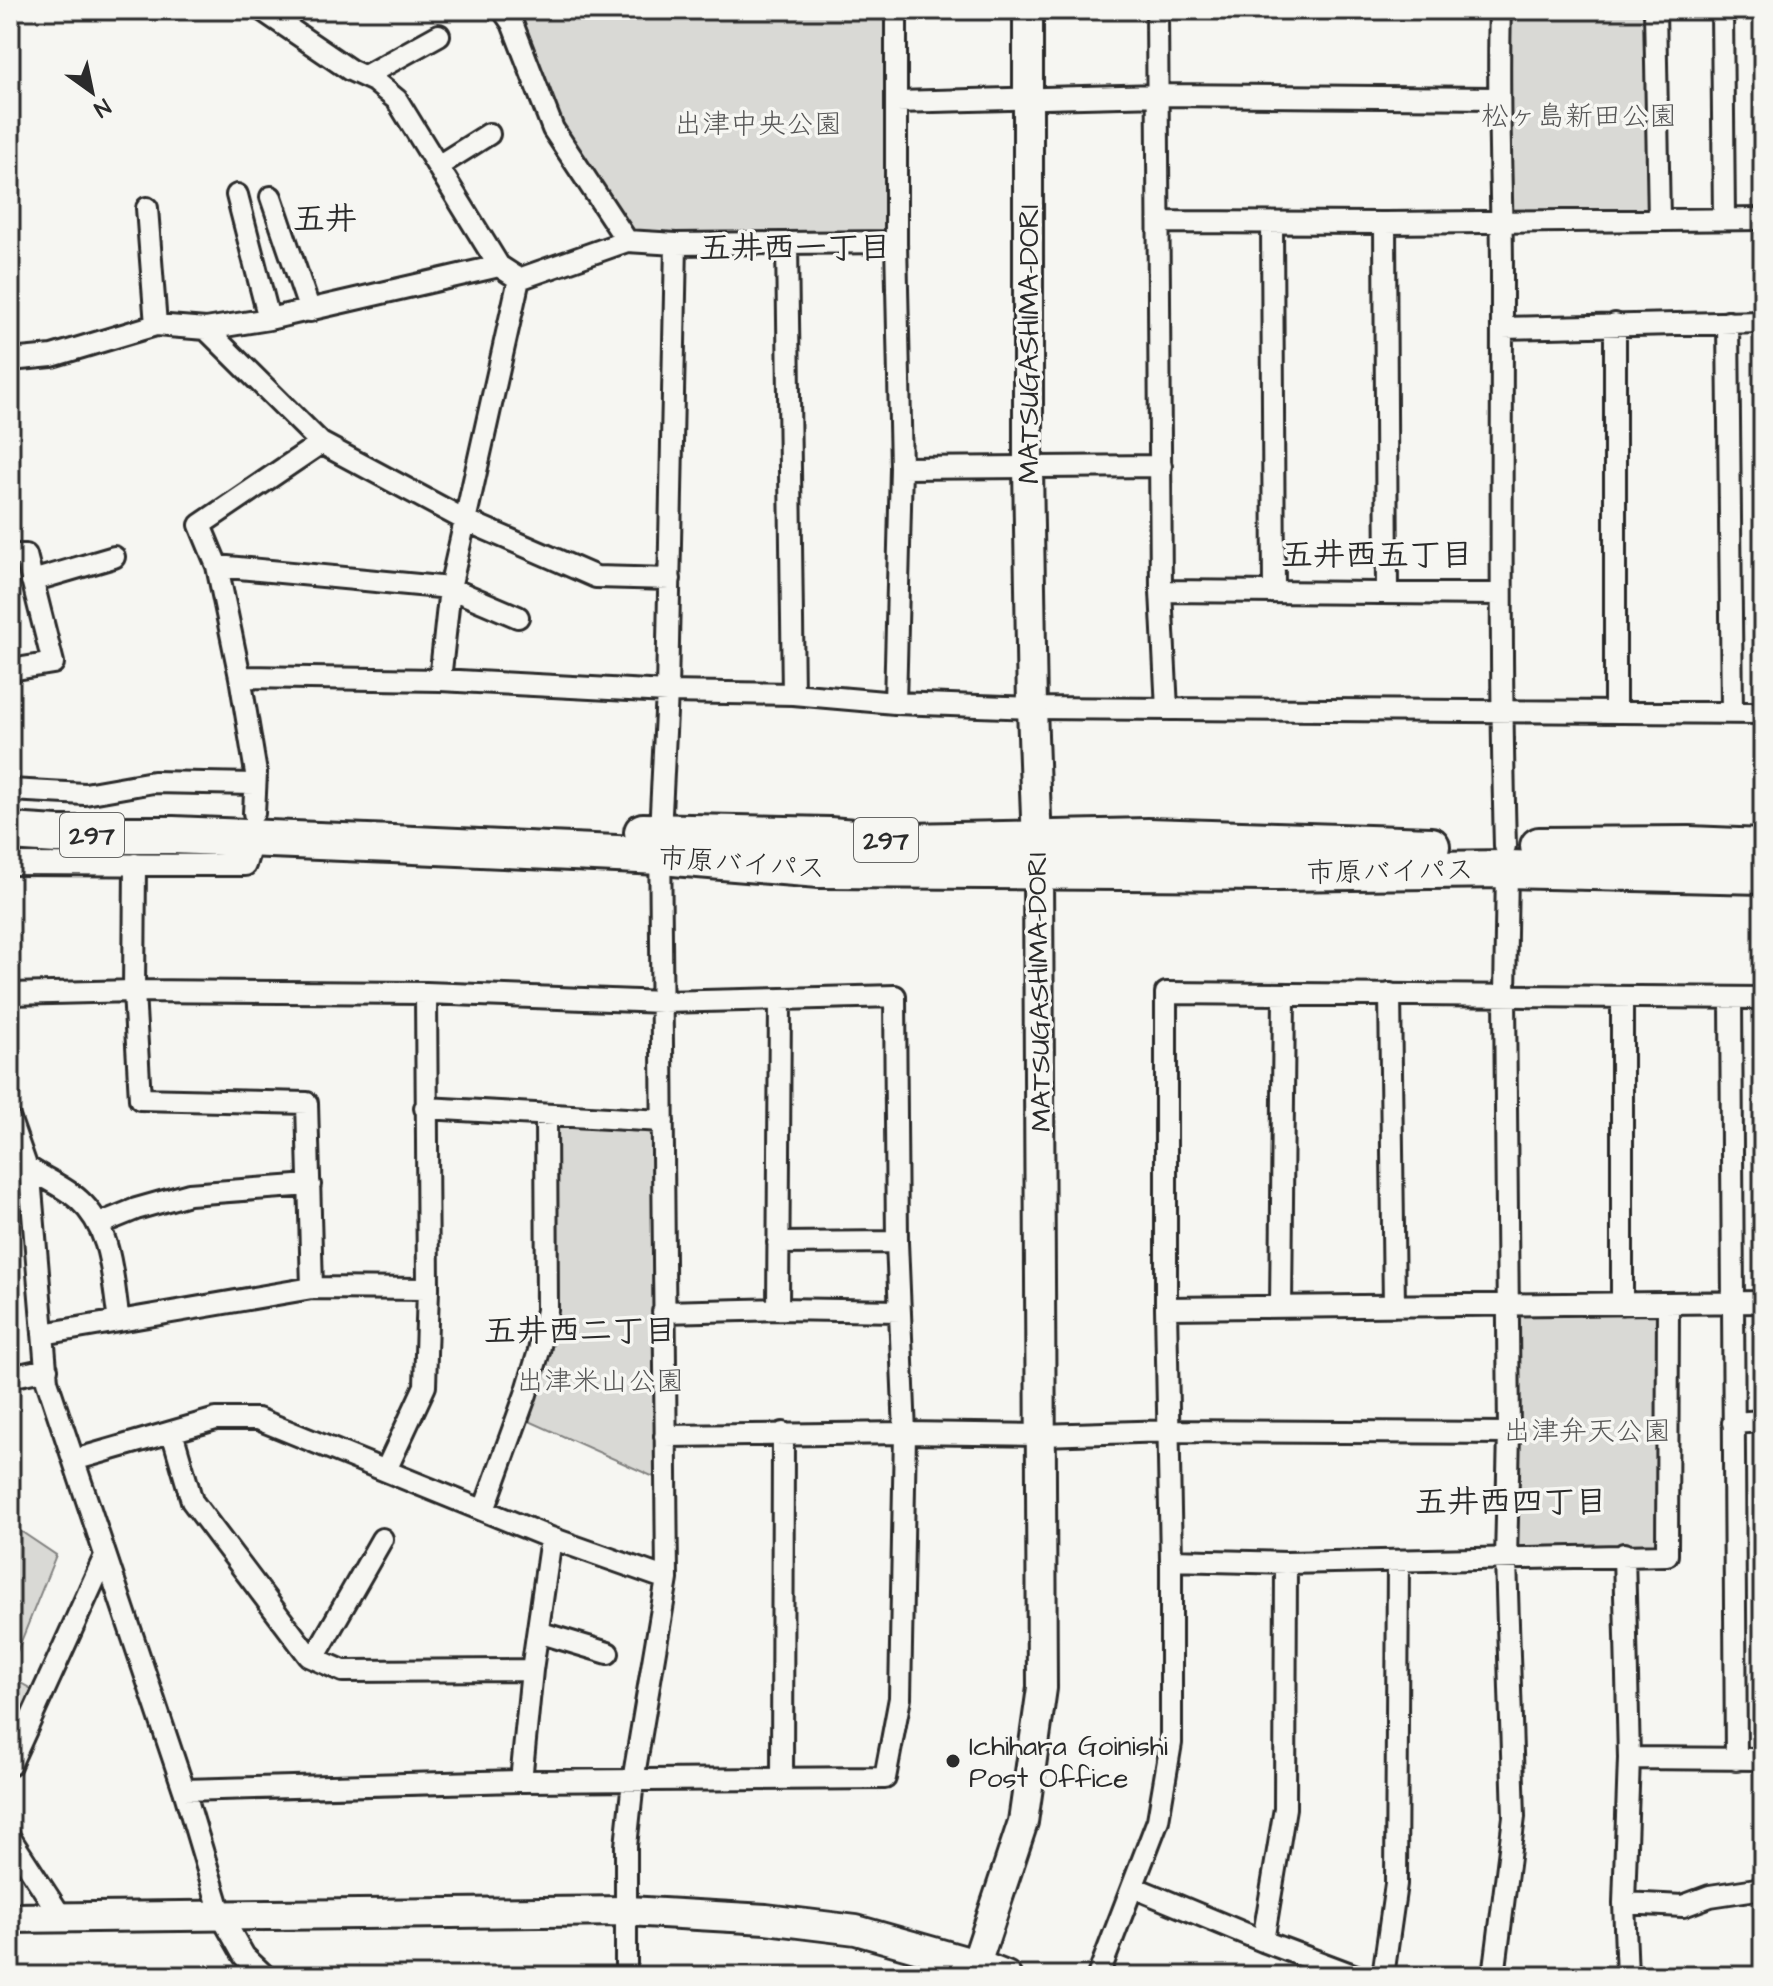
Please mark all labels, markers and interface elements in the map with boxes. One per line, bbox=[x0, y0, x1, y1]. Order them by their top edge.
north arrow bbox=[52, 52, 132, 132]
text: N bbox=[88, 91, 116, 124]
park label: 松ヶ島新田公園 bbox=[1481, 97, 1677, 136]
park label: 出津中央公園 bbox=[674, 105, 842, 144]
district label: 五井 bbox=[293, 197, 357, 242]
street label: MATSUGASHIMA-DORI bbox=[1010, 204, 1049, 484]
district label: 五井西一丁目 bbox=[699, 226, 891, 271]
district label: 五井西五丁目 bbox=[1281, 533, 1473, 578]
road number: 297 bbox=[60, 813, 124, 857]
road number: 297 bbox=[854, 818, 918, 862]
street label: 市原バイパス bbox=[657, 838, 827, 889]
street label: 市原バイパス bbox=[1306, 851, 1474, 892]
street label: MATSUGASHIMA-DORI bbox=[1018, 852, 1061, 1132]
district label: 五井西二丁目 bbox=[484, 1309, 676, 1354]
park label: 出津米山公園 bbox=[516, 1362, 684, 1401]
park label: 出津弁天公園 bbox=[1503, 1412, 1671, 1451]
district label: 五井西四丁目 bbox=[1415, 1480, 1607, 1525]
place label: Ichihara Goinishi Post Office bbox=[969, 1727, 1168, 1798]
marker: Ichihara Goinishi Post Office bbox=[944, 1752, 962, 1770]

